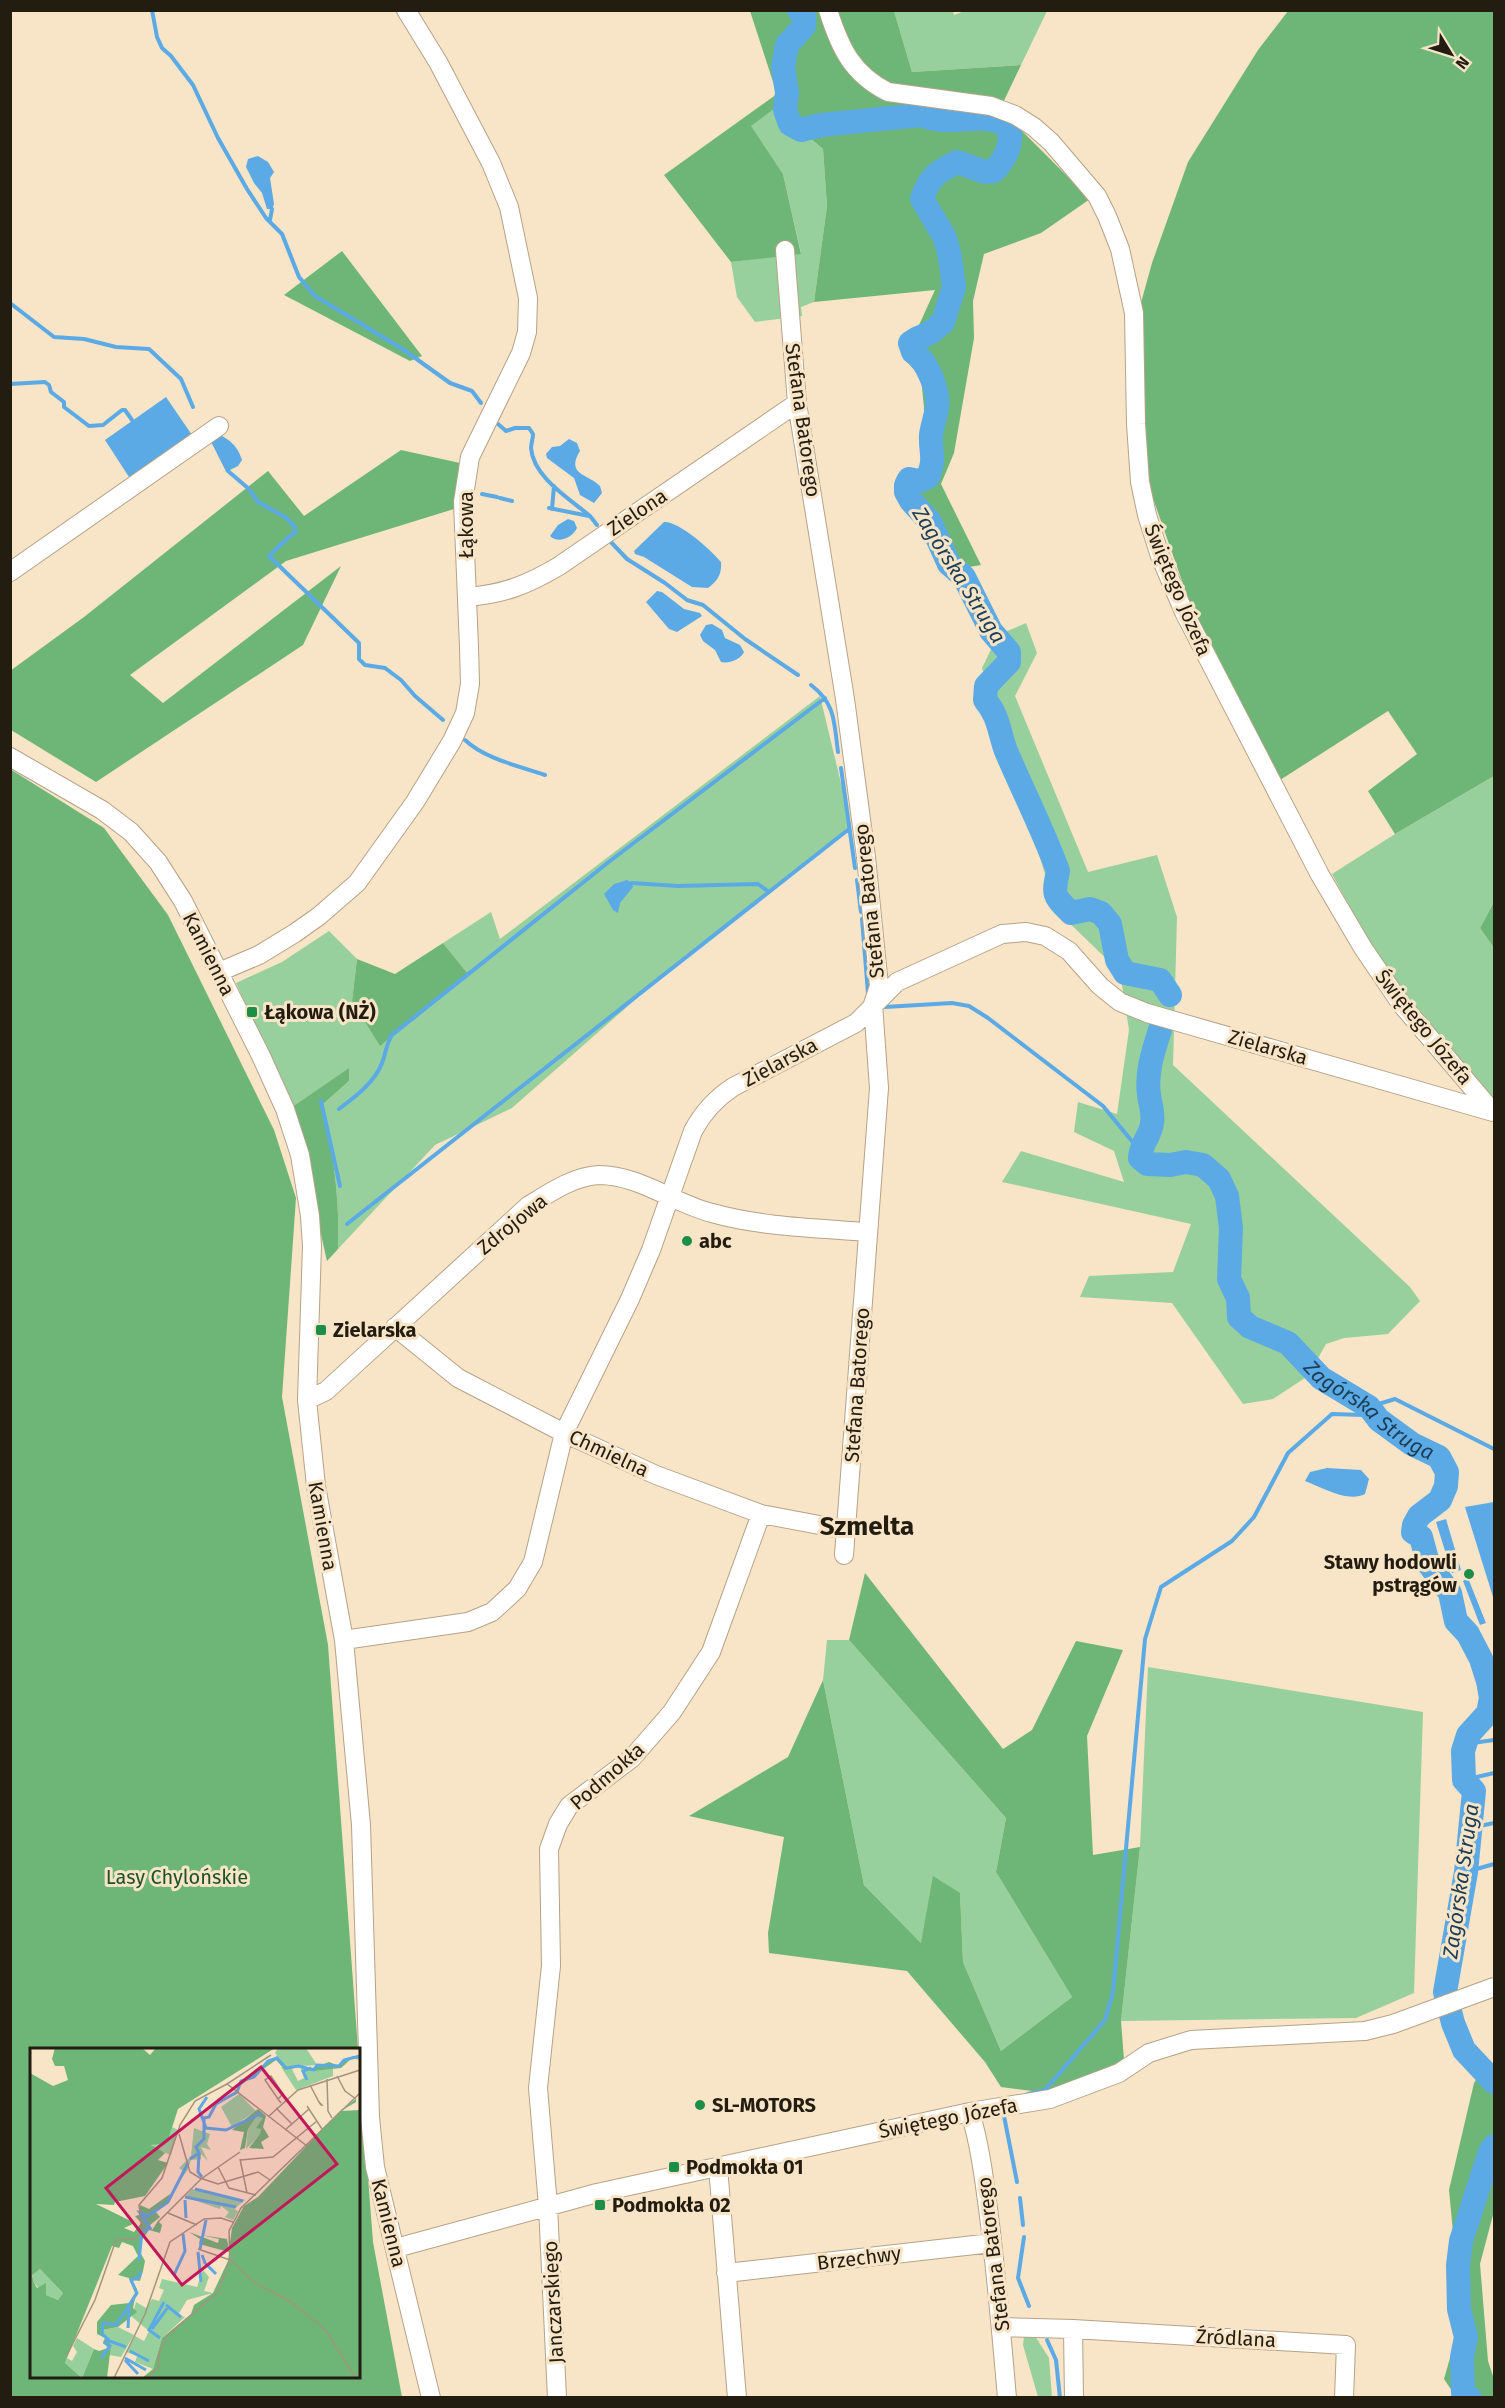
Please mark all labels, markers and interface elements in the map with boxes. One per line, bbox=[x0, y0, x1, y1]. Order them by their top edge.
north arrow bbox=[1421, 24, 1481, 84]
text: N bbox=[1452, 53, 1473, 73]
street label: Stefana Batorego bbox=[780, 341, 826, 499]
street label: Zielona bbox=[603, 483, 671, 541]
street label: Łąkowa bbox=[454, 491, 478, 559]
water label: Zagórska Struga bbox=[906, 501, 1011, 648]
street label: Świętego Józefa bbox=[1139, 520, 1217, 660]
street label: Stefana Batorego bbox=[849, 823, 889, 979]
street label: Kamienna bbox=[178, 908, 240, 1000]
street label: Świętego Józefa bbox=[1370, 965, 1478, 1089]
place label: Łąkowa (NŻ) bbox=[264, 1000, 376, 1024]
marker: Łąkowa (NŻ) bbox=[245, 1005, 259, 1019]
street label: Zielarska bbox=[1226, 1024, 1310, 1070]
street label: Zielarska bbox=[739, 1032, 821, 1092]
street label: Zdrojowa bbox=[472, 1189, 552, 1259]
place label: abc bbox=[699, 1229, 732, 1253]
marker: abc bbox=[680, 1234, 694, 1248]
street label: Stefana Batorego bbox=[840, 1307, 874, 1463]
place label: Zielarska bbox=[333, 1318, 417, 1342]
marker: Zielarska bbox=[314, 1323, 328, 1337]
water label: Zagórska Struga bbox=[1297, 1354, 1439, 1466]
street label: Chmielna bbox=[565, 1424, 653, 1482]
street label: Kamienna bbox=[303, 1479, 343, 1573]
district label: Szmelta bbox=[820, 1511, 914, 1542]
place label: Stawy hodowli pstrągów bbox=[1324, 1550, 1457, 1597]
marker: Stawy hodowli pstrągów bbox=[1462, 1567, 1476, 1581]
street label: Podmokła bbox=[565, 1737, 649, 1815]
water label: Zagórska Struga bbox=[1437, 1802, 1485, 1961]
park label: Lasy Chylońskie bbox=[106, 1865, 248, 1889]
inset map bbox=[30, 2048, 360, 2378]
place label: SL-MOTORS bbox=[712, 2093, 816, 2117]
street label: Świętego Józefa bbox=[877, 2093, 1019, 2143]
marker: SL-MOTORS bbox=[693, 2098, 707, 2112]
place label: Podmokła 01 bbox=[686, 2155, 803, 2179]
marker: Podmokła 01 bbox=[667, 2160, 681, 2174]
street label: Kamienna bbox=[366, 2176, 412, 2270]
street label: Stefana Batorego bbox=[972, 2176, 1014, 2332]
place label: Podmokła 02 bbox=[612, 2193, 731, 2217]
marker: Podmokła 02 bbox=[593, 2198, 607, 2212]
street label: Janczarskiego bbox=[538, 2240, 568, 2364]
street label: Brzechwy bbox=[816, 2241, 903, 2275]
street label: Źródlana bbox=[1195, 2324, 1277, 2352]

